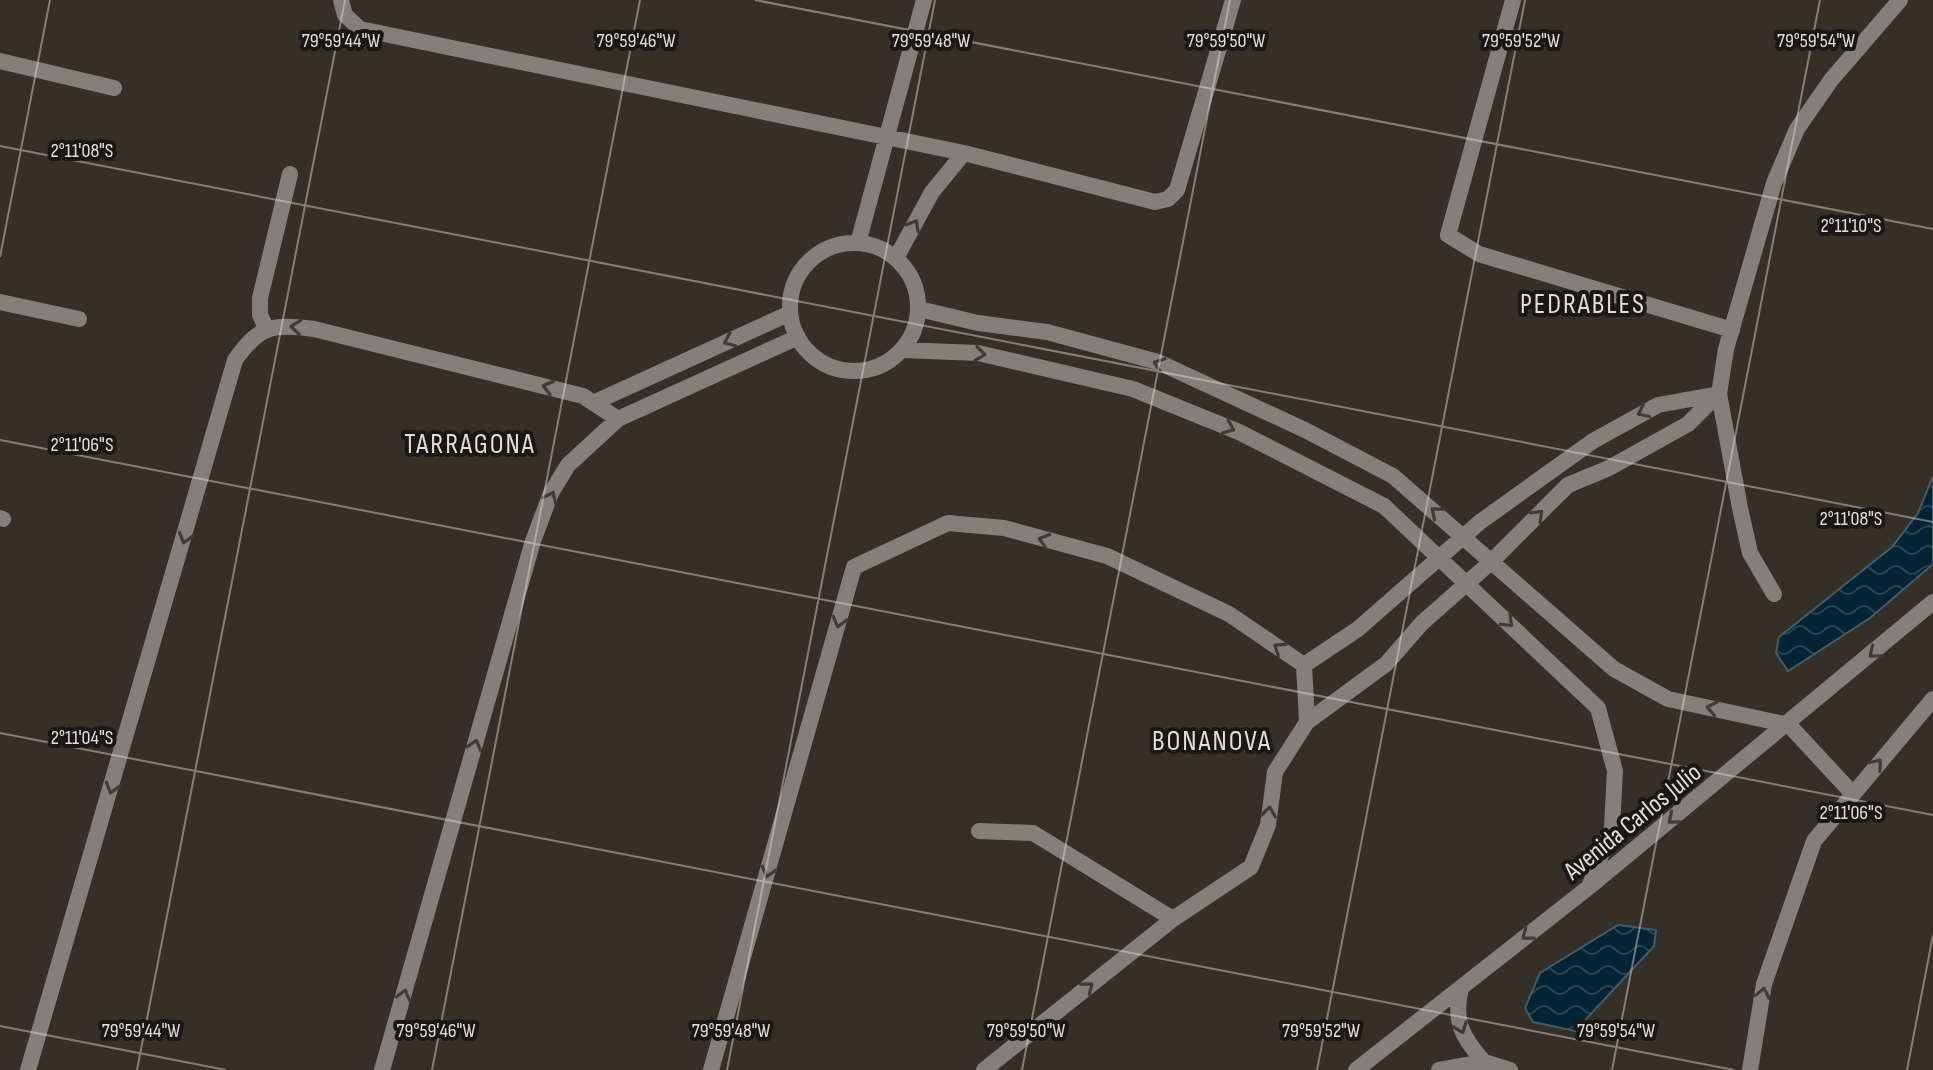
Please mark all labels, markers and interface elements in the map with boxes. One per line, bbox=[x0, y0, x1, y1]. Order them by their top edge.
text: 79°59'44"W bbox=[302, 29, 380, 53]
text: 79°59'46"W bbox=[597, 29, 675, 53]
text: 79°59'48"W bbox=[892, 29, 970, 53]
text: 79°59'50"W bbox=[1187, 29, 1265, 53]
text: 79°59'52"W bbox=[1482, 29, 1560, 53]
text: 79°59'54"W bbox=[1777, 29, 1855, 53]
text: 2°11'08"S bbox=[51, 139, 113, 163]
text: 2°11'10"S bbox=[1820, 214, 1882, 238]
one-way arrow bbox=[904, 219, 920, 234]
district label: PEDRABLES bbox=[1520, 288, 1646, 321]
one-way arrow bbox=[289, 318, 302, 335]
one-way arrow bbox=[723, 331, 737, 347]
one-way arrow bbox=[974, 345, 987, 362]
one-way arrow bbox=[1153, 357, 1167, 374]
one-way arrow bbox=[542, 379, 556, 396]
one-way arrow bbox=[1637, 402, 1652, 418]
one-way arrow bbox=[1221, 418, 1235, 434]
district label: TARRAGONA bbox=[404, 428, 536, 461]
text: 2°11'06"S bbox=[51, 433, 114, 457]
one-way arrow bbox=[541, 490, 557, 505]
one-way arrow bbox=[1431, 507, 1446, 522]
text: 2°11'08"S bbox=[1820, 507, 1882, 531]
one-way arrow bbox=[1529, 510, 1544, 524]
one-way arrow bbox=[178, 531, 194, 545]
one-way arrow bbox=[1038, 533, 1052, 549]
one-way arrow bbox=[1499, 612, 1514, 626]
one-way arrow bbox=[831, 614, 848, 628]
one-way arrow bbox=[1273, 643, 1287, 658]
one-way arrow bbox=[1868, 643, 1883, 657]
one-way arrow bbox=[1706, 700, 1720, 717]
district label: BONANOVA bbox=[1152, 725, 1272, 758]
text: 2°11'04"S bbox=[51, 726, 113, 750]
one-way arrow bbox=[466, 738, 482, 752]
street label: Avenida Carlos Julio bbox=[1557, 757, 1708, 888]
one-way arrow bbox=[1867, 759, 1882, 774]
one-way arrow bbox=[105, 780, 121, 794]
text: 2°11'06"S bbox=[1820, 801, 1883, 825]
one-way arrow bbox=[1260, 806, 1277, 819]
one-way arrow bbox=[1668, 809, 1683, 823]
one-way arrow bbox=[761, 865, 777, 879]
one-way arrow bbox=[1521, 926, 1536, 940]
one-way arrow bbox=[1079, 982, 1094, 996]
one-way arrow bbox=[1753, 986, 1770, 1000]
one-way arrow bbox=[395, 989, 411, 1002]
text: 79°59'44"W bbox=[102, 1019, 180, 1043]
text: 79°59'46"W bbox=[397, 1019, 475, 1043]
text: 79°59'48"W bbox=[692, 1019, 770, 1043]
text: 79°59'50"W bbox=[987, 1019, 1065, 1043]
text: 79°59'52"W bbox=[1282, 1019, 1360, 1043]
text: 79°59'54"W bbox=[1577, 1019, 1655, 1043]
one-way arrow bbox=[1452, 1020, 1468, 1034]

